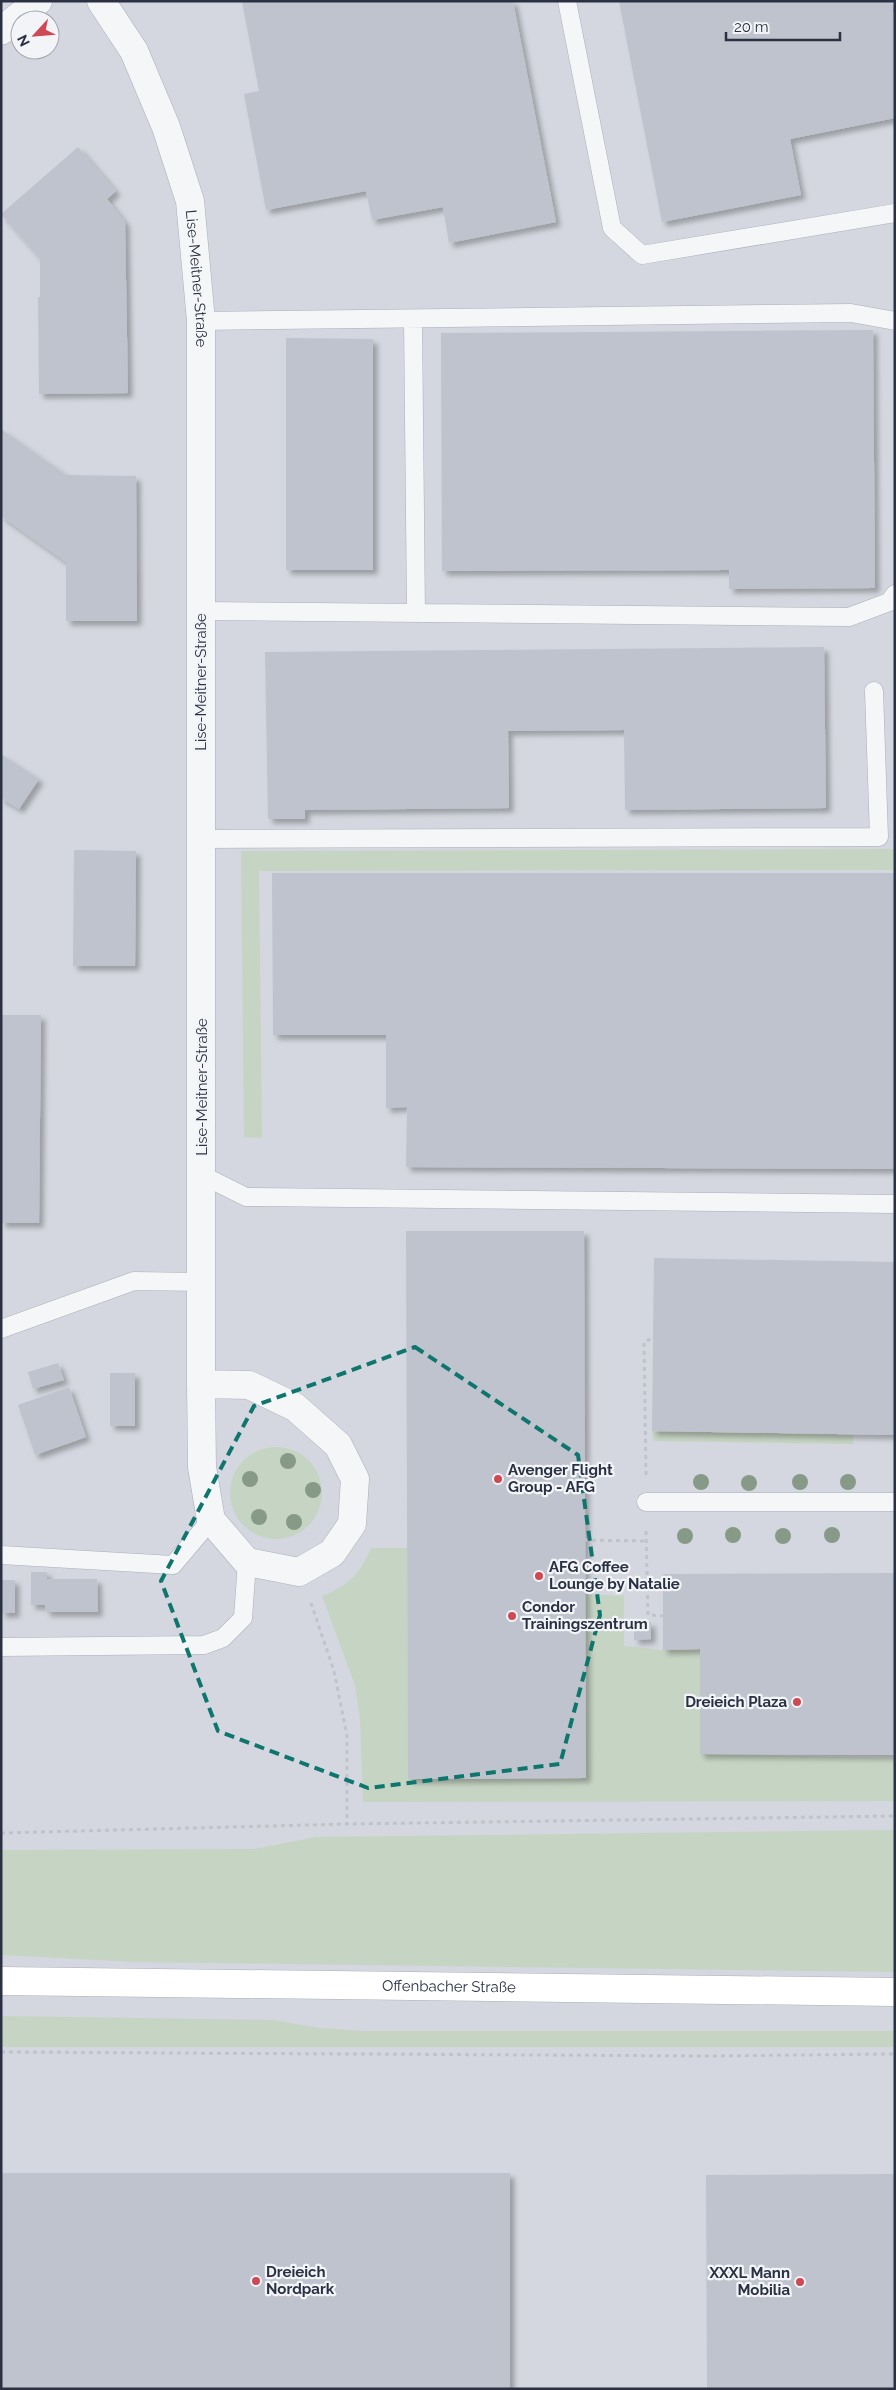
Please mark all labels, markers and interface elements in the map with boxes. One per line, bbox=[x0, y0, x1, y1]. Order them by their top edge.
north arrow bbox=[10, 10, 60, 60]
scale bar bbox=[726, 10, 840, 42]
text: 20 m bbox=[734, 18, 769, 36]
text: N bbox=[14, 32, 33, 49]
street label: Lise-Meitner-Straße bbox=[182, 209, 210, 347]
street label: Lise-Meitner-Straße bbox=[192, 613, 210, 751]
street label: Lise-Meitner-Straße bbox=[193, 1018, 211, 1156]
place label: Avenger Flight Group - AFG bbox=[508, 1461, 613, 1496]
marker: Avenger Flight Group - AFG bbox=[492, 1473, 504, 1485]
place label: AFG Coffee Lounge by Natalie bbox=[549, 1558, 680, 1593]
marker: AFG Coffee Lounge by Natalie bbox=[533, 1570, 545, 1582]
place label: Condor Trainingszentrum bbox=[522, 1598, 648, 1633]
marker: Condor Trainingszentrum bbox=[506, 1610, 518, 1622]
place label: Dreieich Plaza bbox=[685, 1693, 787, 1711]
marker: Dreieich Plaza bbox=[791, 1696, 803, 1708]
street label: Offenbacher Straße bbox=[382, 1977, 516, 1996]
place label: Dreieich Nordpark bbox=[266, 2263, 335, 2298]
place label: XXXL Mann Mobilia bbox=[708, 2264, 790, 2299]
marker: Dreieich Nordpark bbox=[250, 2275, 262, 2287]
marker: XXXL Mann Mobilia bbox=[794, 2276, 806, 2288]

